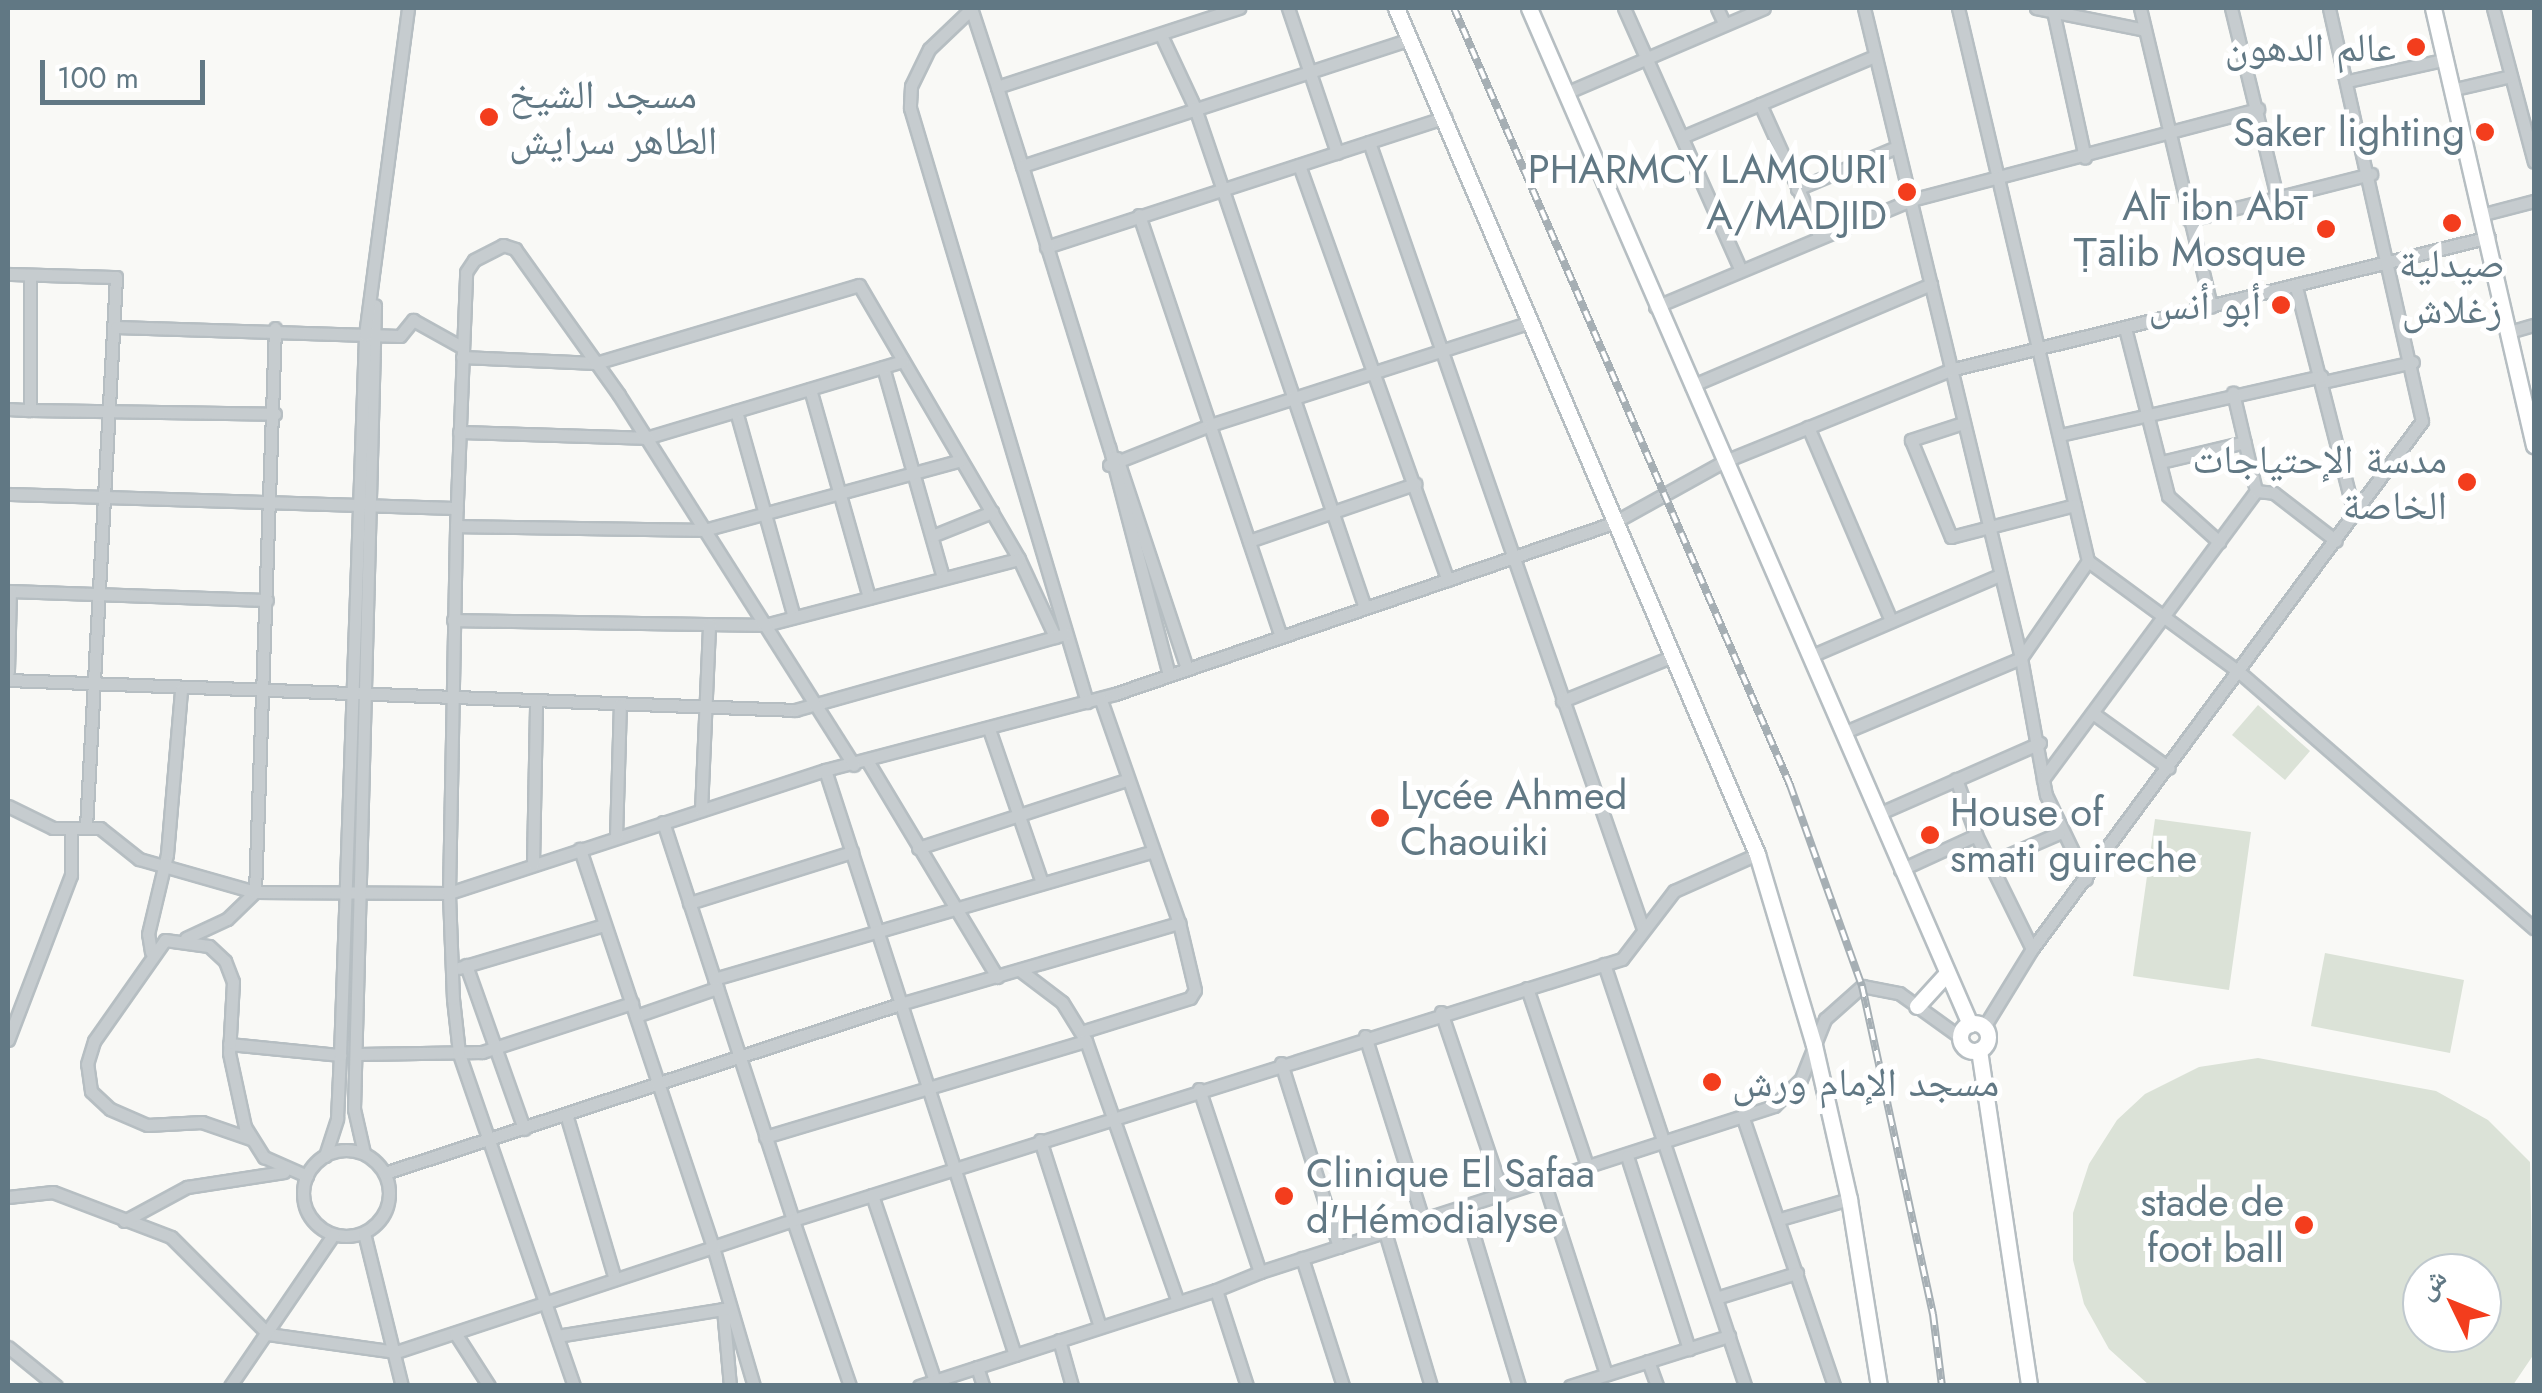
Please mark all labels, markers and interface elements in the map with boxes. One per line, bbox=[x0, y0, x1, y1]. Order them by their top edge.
place label: عالم الدهون bbox=[2225, 23, 2396, 71]
marker: عالم الدهون bbox=[2405, 36, 2427, 58]
scale bar bbox=[45, 40, 210, 102]
text: 100 m bbox=[57, 56, 139, 99]
place label: مسجد الشيخ الطاهر سرايش bbox=[509, 70, 717, 164]
marker: مسجد الشيخ الطاهر سرايش bbox=[478, 106, 500, 128]
place label: Saker lighting bbox=[2233, 108, 2465, 156]
marker: Saker lighting bbox=[2474, 121, 2496, 143]
place label: PHARMCY LAMOURI A/MADJID bbox=[1528, 145, 1887, 239]
marker: PHARMCY LAMOURI A/MADJID bbox=[1896, 181, 1918, 203]
place label: Alī ibn Abī Ṭālib Mosque bbox=[2073, 182, 2306, 276]
marker: صيدلية زغلاش bbox=[2441, 212, 2463, 234]
marker: Alī ibn Abī Ṭālib Mosque bbox=[2315, 218, 2337, 240]
place label: صيدلية زغلاش bbox=[2399, 239, 2505, 333]
place label: أبو أنس bbox=[2149, 281, 2261, 329]
marker: أبو أنس bbox=[2270, 294, 2292, 316]
place label: مدسة الإحتياجات الخاصة bbox=[2192, 435, 2447, 529]
marker: مدسة الإحتياجات الخاصة bbox=[2456, 471, 2478, 493]
place label: Lycée Ahmed Chaouiki bbox=[1400, 771, 1627, 865]
place label: House of smati guireche bbox=[1950, 788, 2197, 882]
marker: Lycée Ahmed Chaouiki bbox=[1369, 807, 1391, 829]
marker: House of smati guireche bbox=[1919, 824, 1941, 846]
place label: مسجد الإمام ورش bbox=[1732, 1058, 1999, 1106]
marker: مسجد الإمام ورش bbox=[1701, 1071, 1723, 1093]
place label: Clinique El Safaa d'Hémodialyse bbox=[1306, 1149, 1595, 1243]
place label: stade de foot ball bbox=[2140, 1178, 2284, 1272]
marker: Clinique El Safaa d'Hémodialyse bbox=[1271, 1183, 1297, 1209]
marker: stade de foot ball bbox=[2293, 1214, 2315, 1236]
north arrow bbox=[2402, 1253, 2502, 1353]
text: ش bbox=[2406, 1259, 2456, 1308]

